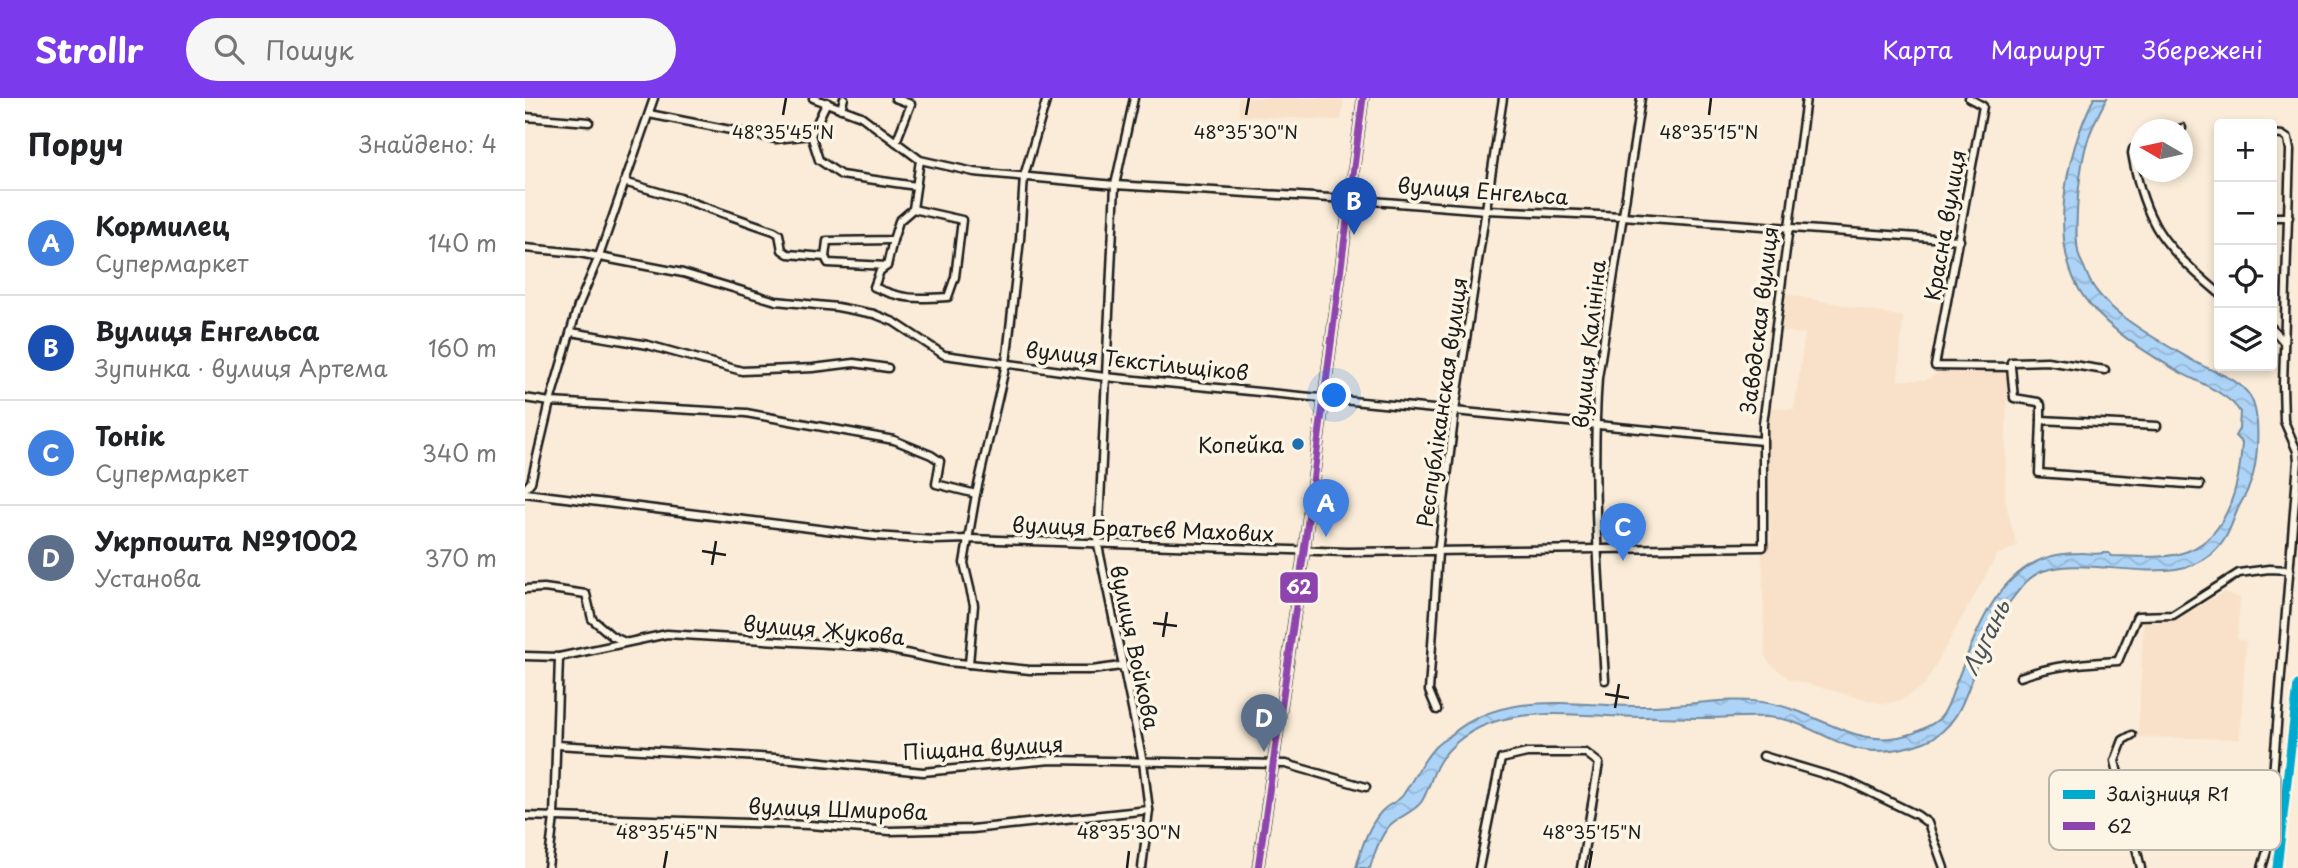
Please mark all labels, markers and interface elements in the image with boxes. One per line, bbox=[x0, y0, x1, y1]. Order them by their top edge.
search box bbox=[186, 18, 676, 81]
text: Strollr bbox=[35, 24, 144, 74]
icon: search bbox=[210, 30, 248, 68]
text: Пошук bbox=[266, 30, 354, 69]
text: Карта bbox=[1882, 31, 1953, 67]
text: Маршрут bbox=[1991, 31, 2104, 67]
text: Збережені bbox=[2142, 31, 2263, 67]
text: 48°35'45"N bbox=[732, 118, 834, 145]
text: 48°35'30"N bbox=[1194, 118, 1298, 145]
text: 48°35'15"N bbox=[1659, 118, 1759, 145]
north arrow bbox=[2130, 119, 2193, 182]
map controls bbox=[2214, 119, 2277, 371]
button: + bbox=[2214, 119, 2277, 182]
text: Поруч bbox=[28, 121, 123, 166]
text: Знайдено: 4 bbox=[359, 126, 497, 161]
street label: Красна вулиця bbox=[1915, 147, 1973, 303]
street label: вулиця Енгельса bbox=[1396, 168, 1570, 212]
pin: B bbox=[1331, 177, 1377, 235]
button: − bbox=[2214, 182, 2277, 245]
text: Кормилец bbox=[95, 206, 229, 245]
street label: Заводская вулиця bbox=[1731, 224, 1785, 416]
text: A bbox=[42, 225, 60, 260]
text: 140 m bbox=[428, 225, 497, 260]
text: Супермаркет bbox=[95, 245, 249, 280]
button: locate bbox=[2214, 245, 2277, 308]
street label: вулиця Калініна bbox=[1563, 258, 1613, 430]
street label: Рєспубліканская вулиця bbox=[1408, 275, 1474, 529]
button: layers bbox=[2214, 308, 2277, 371]
text: Вулиця Енгельса bbox=[95, 311, 320, 350]
text: B bbox=[43, 330, 59, 365]
text: 160 m bbox=[428, 330, 497, 365]
street label: вулиця Тєкстільщіков bbox=[1024, 332, 1250, 388]
text: Зупинка · вулиця Артема bbox=[95, 350, 388, 385]
your location bbox=[1317, 378, 1351, 412]
text: Тонік bbox=[95, 416, 164, 455]
place label: Копейка bbox=[1198, 428, 1284, 460]
text: C bbox=[42, 435, 60, 470]
text: 340 m bbox=[422, 435, 497, 470]
marker: Копейка bbox=[1290, 436, 1306, 452]
text: Супермаркет bbox=[95, 455, 249, 490]
pin: A bbox=[1303, 479, 1349, 537]
pin: C bbox=[1600, 503, 1646, 561]
street label: вулиця Братьєв Махових bbox=[1012, 507, 1274, 549]
text: Укрпошта №91002 bbox=[95, 521, 358, 560]
text: D bbox=[42, 540, 60, 575]
text: 370 m bbox=[424, 540, 497, 575]
text: Установа bbox=[95, 560, 201, 595]
street label: вулиця Войкова bbox=[1103, 562, 1169, 732]
line badge: 62 bbox=[1279, 571, 1319, 604]
text: 62 bbox=[1286, 572, 1312, 600]
water label: Лугань bbox=[1952, 592, 2019, 680]
street label: вулиця Жукова bbox=[742, 606, 906, 652]
pin: D bbox=[1241, 694, 1287, 752]
street label: Піщана вулиця bbox=[902, 727, 1064, 767]
legend bbox=[2049, 770, 2281, 850]
text: Залізниця R1 bbox=[2106, 779, 2229, 807]
street label: вулиця Шмирова bbox=[748, 789, 928, 827]
text: 62 bbox=[2107, 811, 2132, 839]
text: 48°35'45"N bbox=[616, 818, 718, 845]
text: 48°35'30"N bbox=[1077, 818, 1181, 845]
text: 48°35'15"N bbox=[1542, 818, 1642, 845]

